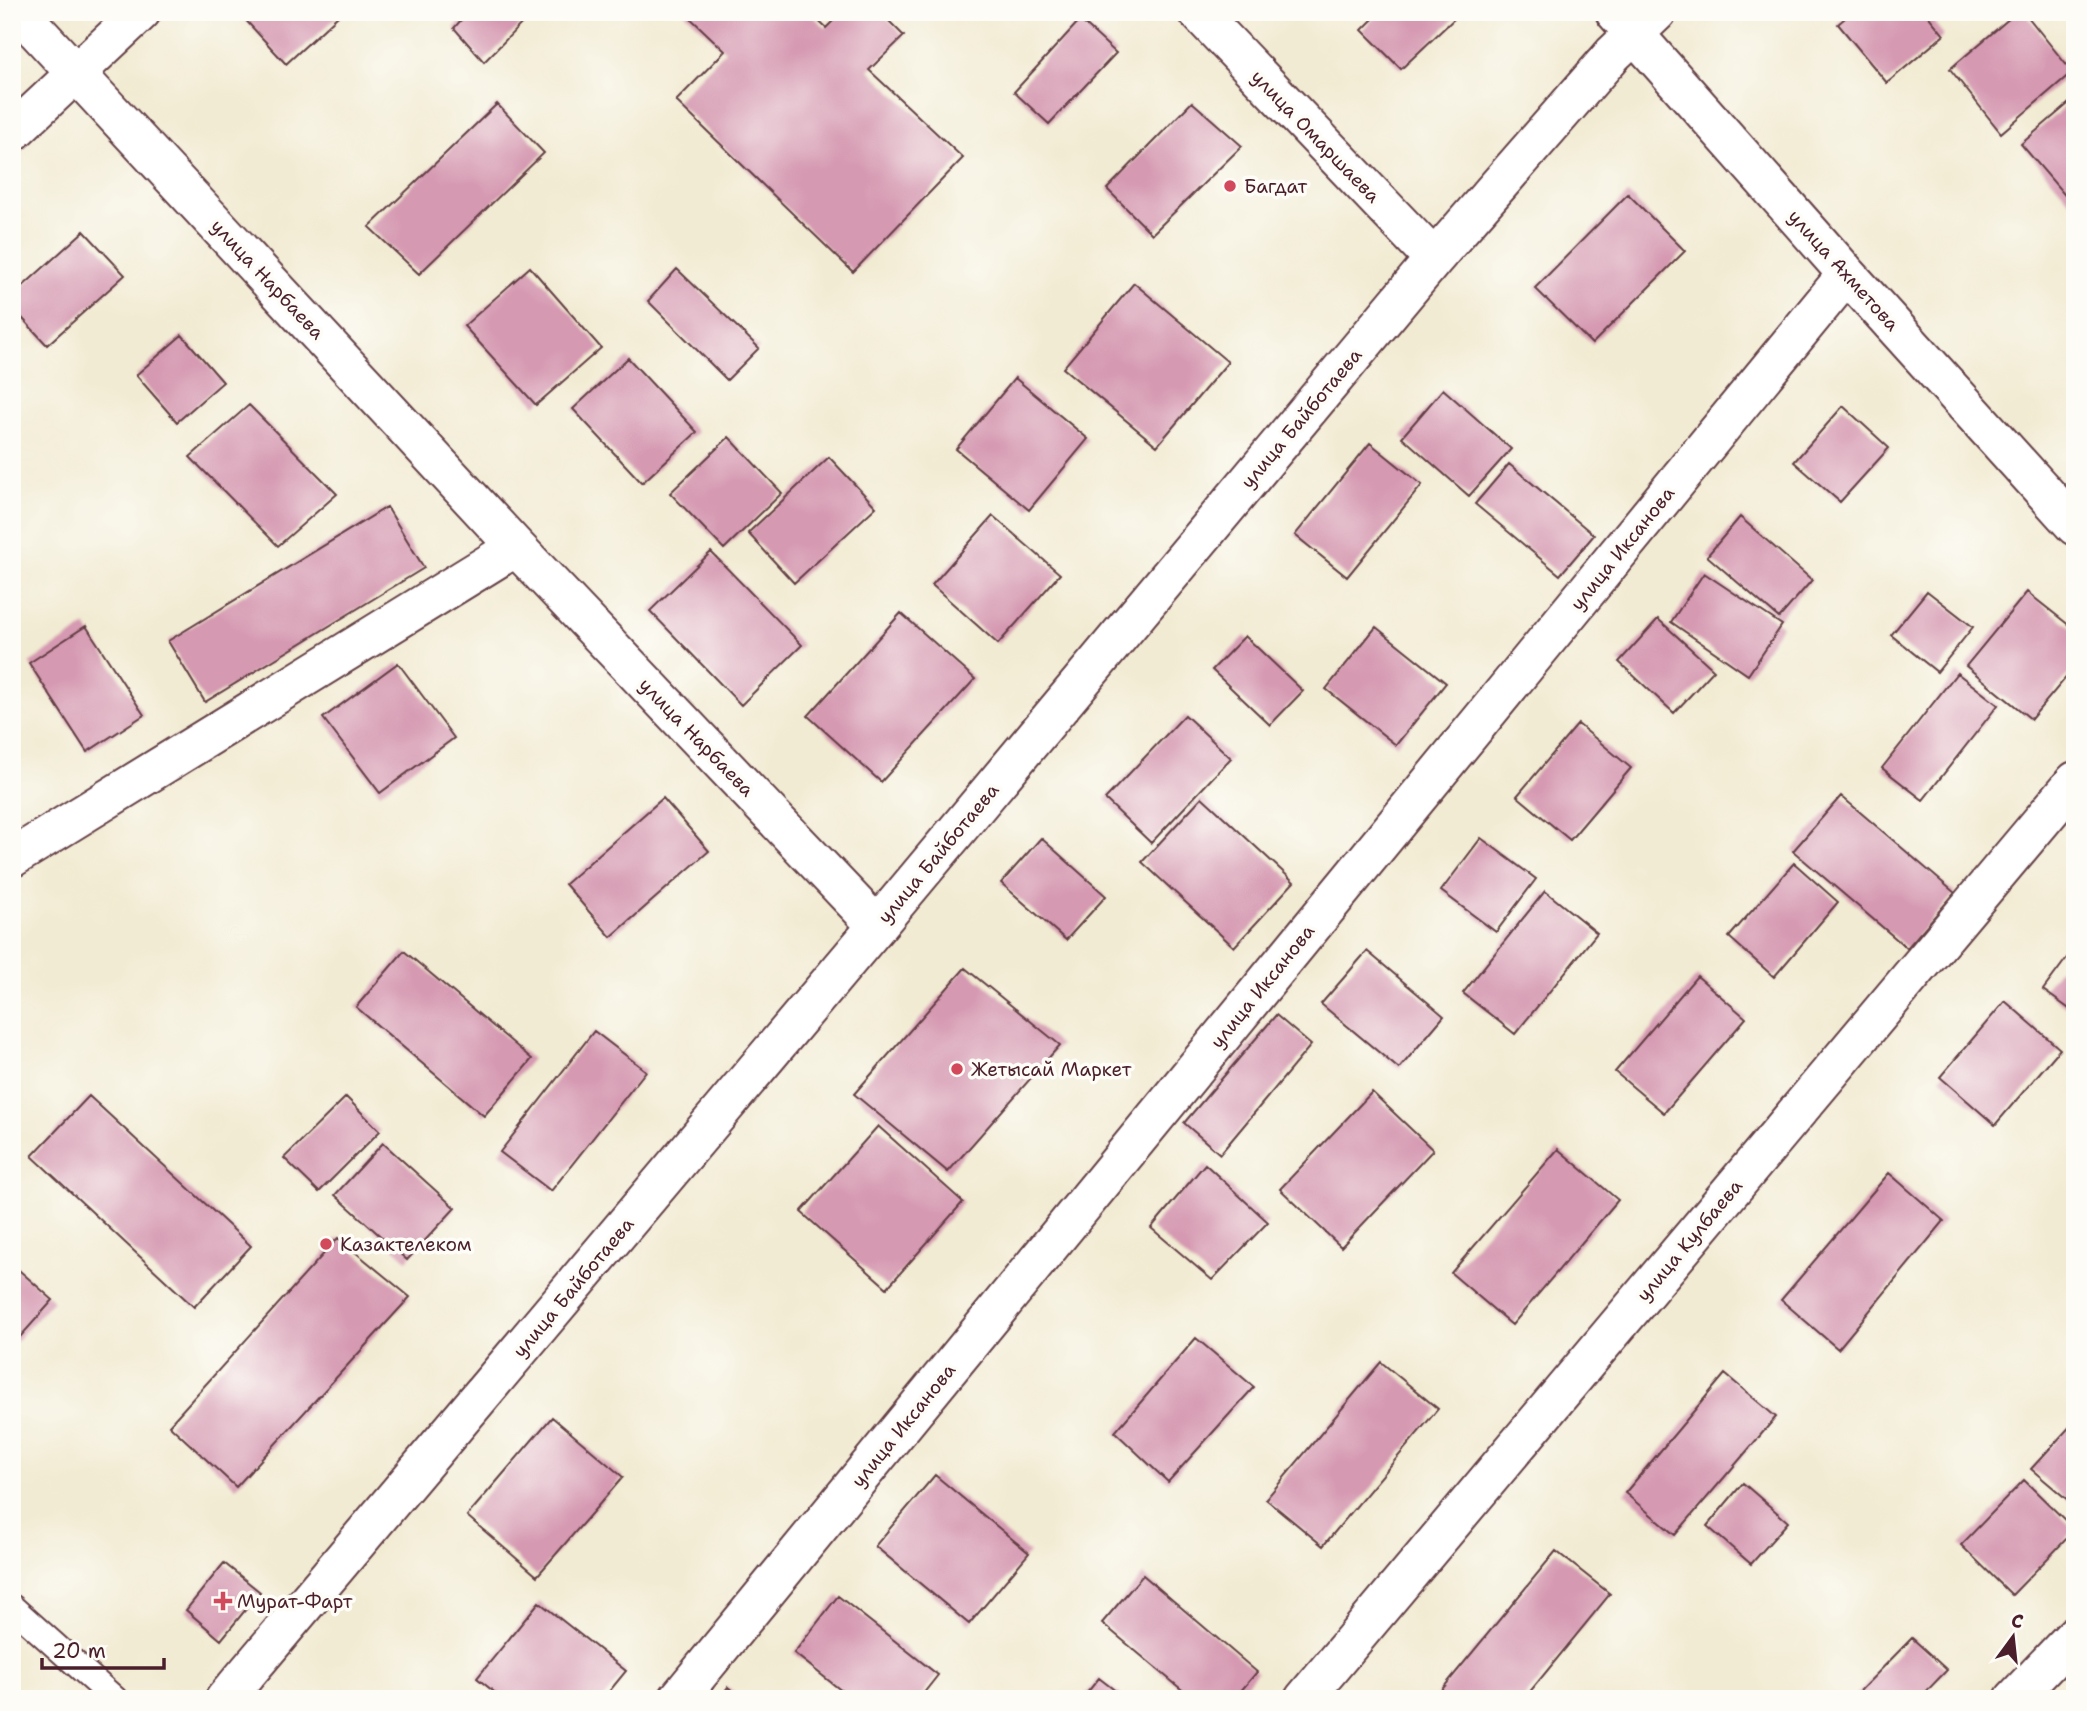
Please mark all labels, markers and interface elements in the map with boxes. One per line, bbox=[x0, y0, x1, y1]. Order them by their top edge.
street label: улица Омаршаева bbox=[1246, 64, 1386, 208]
place label: Багдат bbox=[1244, 174, 1308, 199]
marker: Багдат bbox=[1222, 178, 1238, 194]
street label: улица Ахметова bbox=[1782, 204, 1905, 336]
street label: улица Нарбаева bbox=[205, 214, 330, 345]
street label: улица Байботаева bbox=[1235, 343, 1368, 494]
street label: улица Иксанова bbox=[1565, 481, 1680, 615]
street label: улица Нарбаева bbox=[634, 673, 760, 802]
street label: улица Байботаева bbox=[872, 778, 1005, 929]
street label: улица Иксанова bbox=[1205, 919, 1320, 1053]
place label: Жетысай Маркет bbox=[971, 1057, 1132, 1082]
marker: Жетысай Маркет bbox=[949, 1061, 965, 1077]
street label: улица Кулбаева bbox=[1631, 1174, 1748, 1307]
street label: улица Байботаева bbox=[507, 1212, 640, 1363]
place label: Казактелеком bbox=[340, 1232, 472, 1257]
marker: Казактелеком bbox=[318, 1236, 334, 1252]
street label: улица Иксанова bbox=[846, 1358, 961, 1492]
place label: Мурат-Фарт bbox=[237, 1589, 353, 1614]
marker: Мурат-Фарт bbox=[215, 1593, 231, 1609]
north arrow bbox=[1979, 1602, 2048, 1672]
text: С bbox=[2008, 1607, 2026, 1635]
scale bar bbox=[42, 1627, 164, 1671]
text: 20 m bbox=[52, 1637, 106, 1665]

